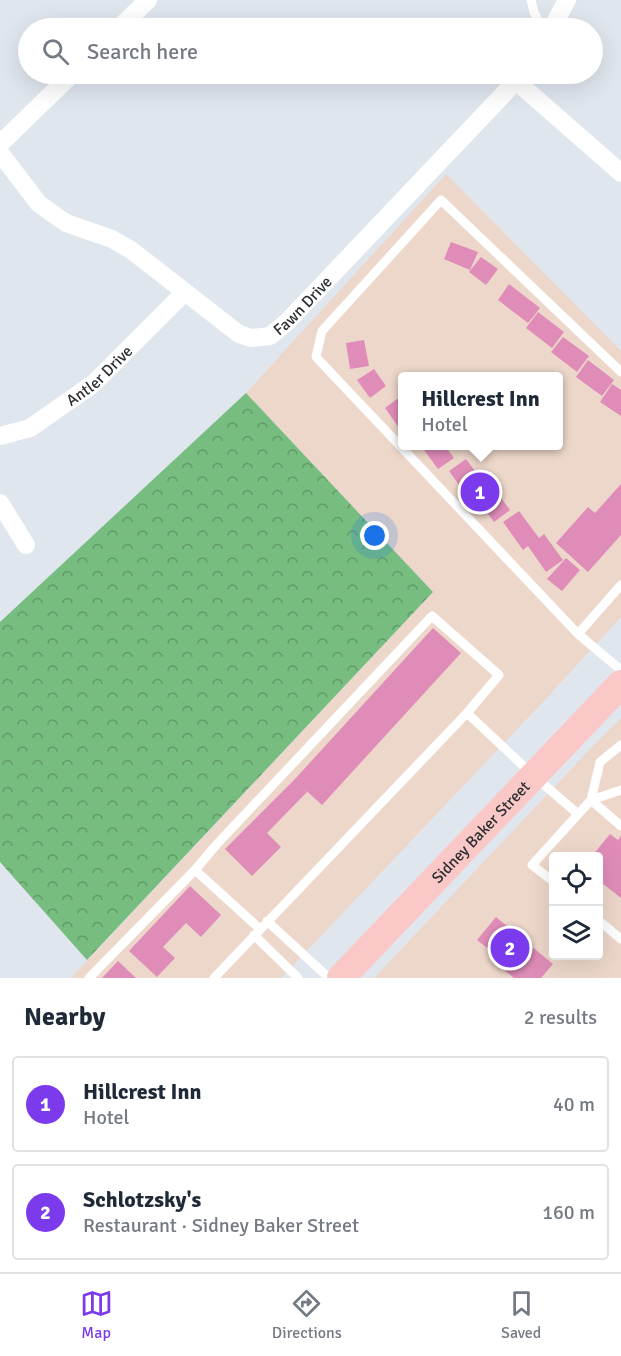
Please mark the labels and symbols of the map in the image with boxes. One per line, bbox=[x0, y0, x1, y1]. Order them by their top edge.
street label: Fawn Drive bbox=[270, 272, 336, 340]
street label: Antler Drive bbox=[63, 342, 137, 411]
pin: 1 bbox=[460, 470, 500, 514]
your location bbox=[360, 521, 389, 550]
street label: Sidney Baker Street bbox=[428, 777, 535, 888]
pin: 2 bbox=[490, 926, 530, 970]

